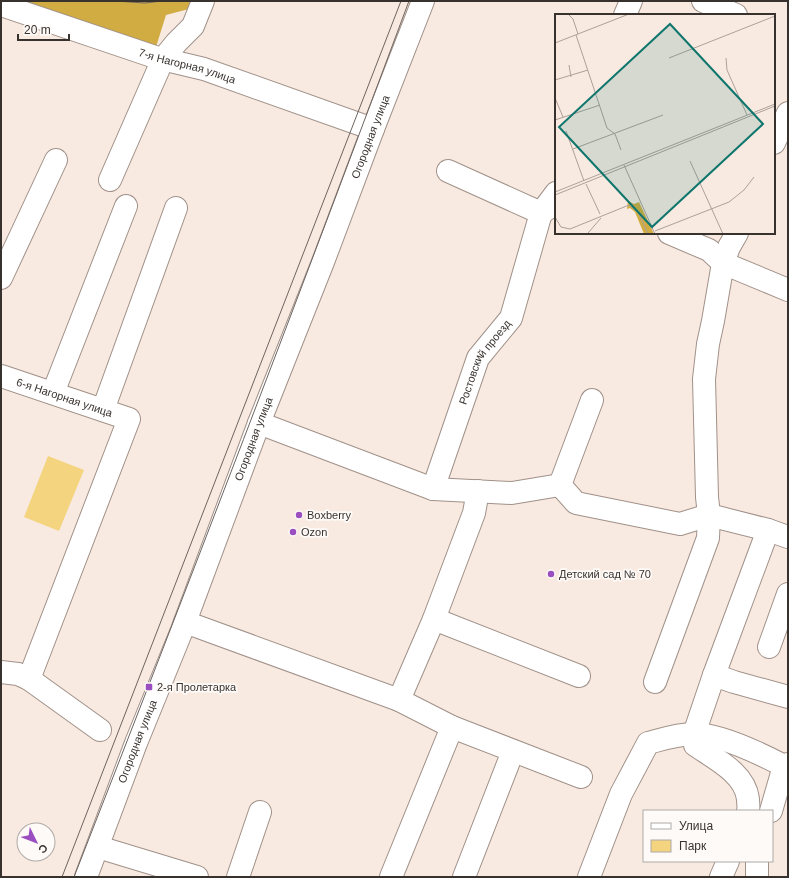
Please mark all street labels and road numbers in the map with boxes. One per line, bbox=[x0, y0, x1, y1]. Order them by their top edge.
street label: 7-я Нагорная улица bbox=[137, 46, 238, 86]
street label: Огородная улица bbox=[349, 92, 392, 180]
street label: Ростовский проезд bbox=[457, 317, 513, 406]
street label: 6-я Нагорная улица bbox=[15, 376, 115, 419]
street label: Огородная улица bbox=[232, 395, 275, 482]
street label: Огородная улица bbox=[116, 697, 159, 785]

